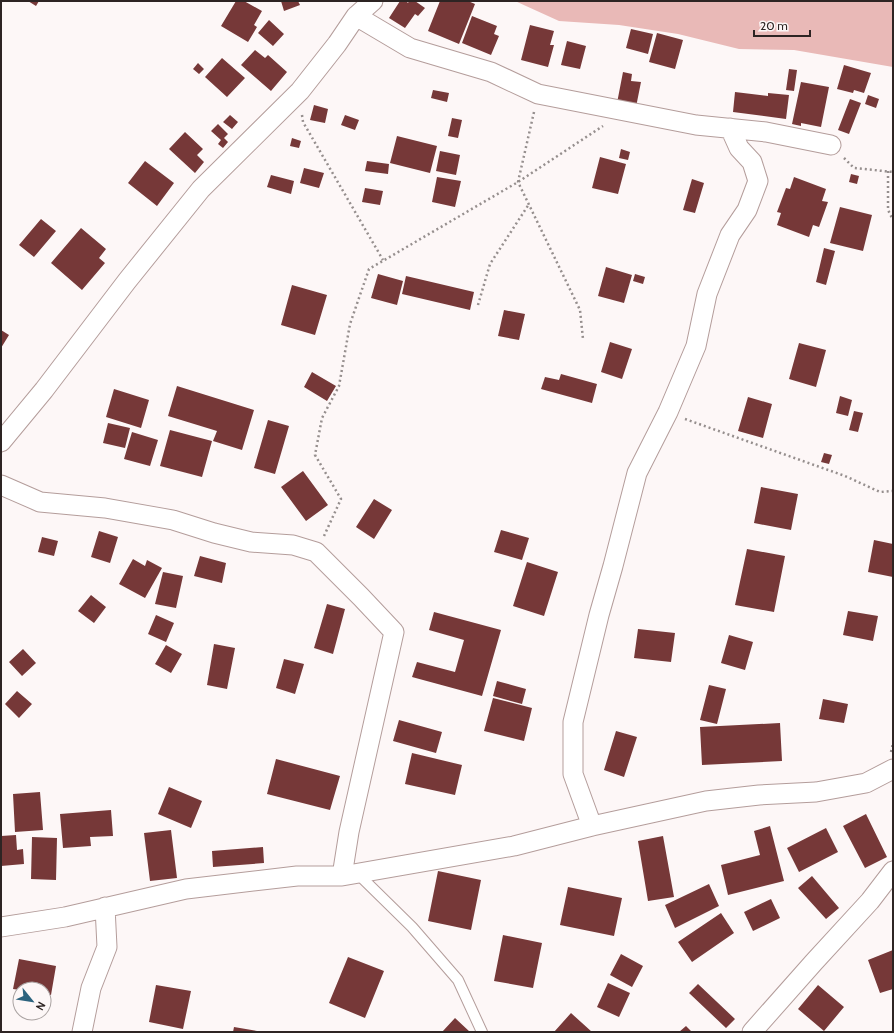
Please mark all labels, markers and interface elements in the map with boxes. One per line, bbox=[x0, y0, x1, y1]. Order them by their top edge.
scale bar bbox=[754, 12, 810, 38]
text: 20 m bbox=[760, 18, 788, 33]
north arrow bbox=[12, 981, 52, 1021]
text: N bbox=[33, 999, 49, 1013]

